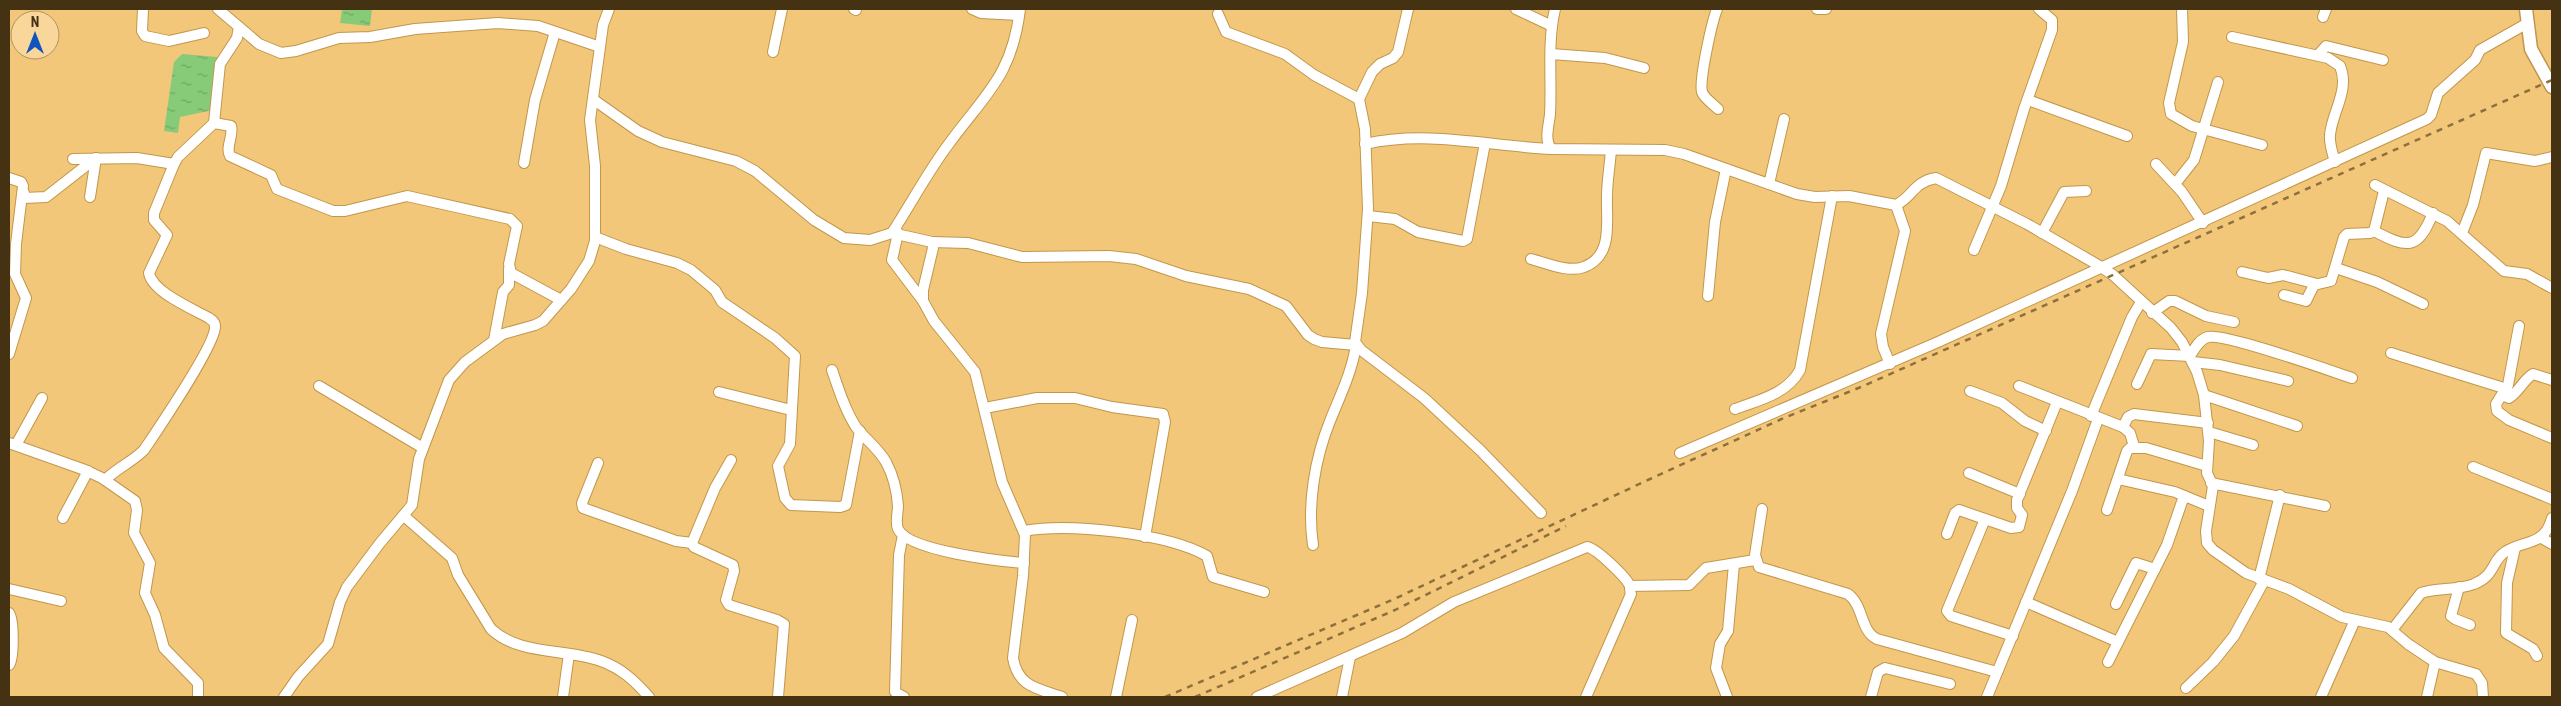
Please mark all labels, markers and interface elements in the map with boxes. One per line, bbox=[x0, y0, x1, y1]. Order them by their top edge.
north arrow bbox=[10, 10, 60, 60]
text: N bbox=[31, 14, 39, 30]

